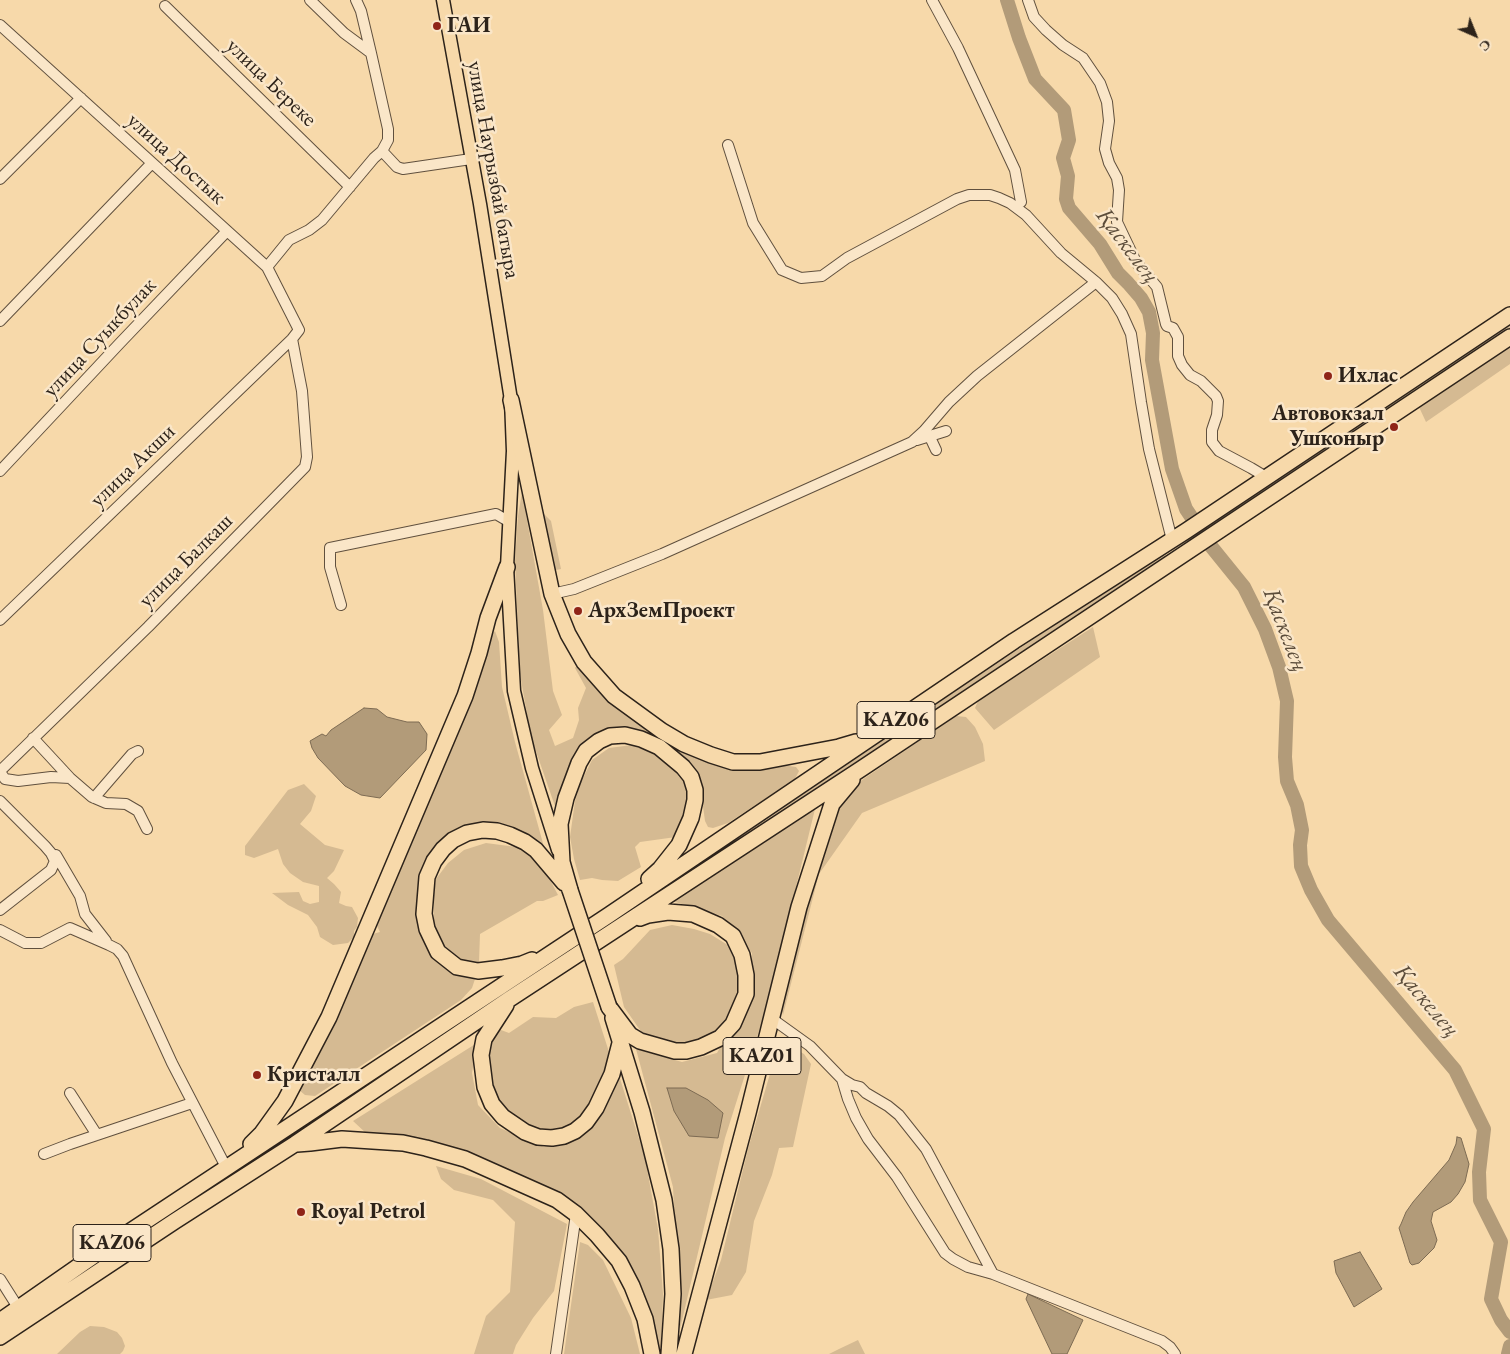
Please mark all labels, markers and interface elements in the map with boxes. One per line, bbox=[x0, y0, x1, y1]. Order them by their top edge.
north arrow bbox=[1450, 10, 1500, 60]
place label: ГАИ bbox=[447, 13, 491, 39]
marker: ГАИ bbox=[431, 20, 443, 32]
street label: улица Береке bbox=[220, 33, 322, 133]
text: С bbox=[1476, 36, 1495, 56]
street label: улица Наурызбай батыра bbox=[461, 59, 525, 281]
street label: улица Достык bbox=[121, 108, 231, 210]
water label: Қаскелең bbox=[1089, 202, 1165, 290]
street label: улица Суыкбулак bbox=[38, 273, 162, 403]
place label: Ихлас bbox=[1338, 363, 1398, 389]
marker: Ихлас bbox=[1322, 370, 1334, 382]
place label: Автовокзал Ушконыр bbox=[1272, 401, 1384, 452]
street label: улица Акши bbox=[85, 419, 181, 513]
marker: Автовокзал Ушконыр bbox=[1388, 421, 1400, 433]
street label: улица Балкаш bbox=[133, 508, 239, 614]
water label: Қаскелең bbox=[1256, 584, 1314, 676]
place label: АрхЗемПроект bbox=[588, 598, 735, 624]
marker: АрхЗемПроект bbox=[572, 605, 584, 617]
road number: KАZ06 bbox=[857, 702, 935, 738]
water label: Қаскелең bbox=[1387, 958, 1465, 1044]
road number: KАZ01 bbox=[723, 1038, 801, 1074]
place label: Кристалл bbox=[267, 1062, 360, 1088]
marker: Кристалл bbox=[251, 1069, 263, 1081]
place label: Royal Petrol bbox=[311, 1199, 426, 1225]
marker: Royal Petrol bbox=[295, 1206, 307, 1218]
road number: KАZ06 bbox=[73, 1224, 151, 1262]

